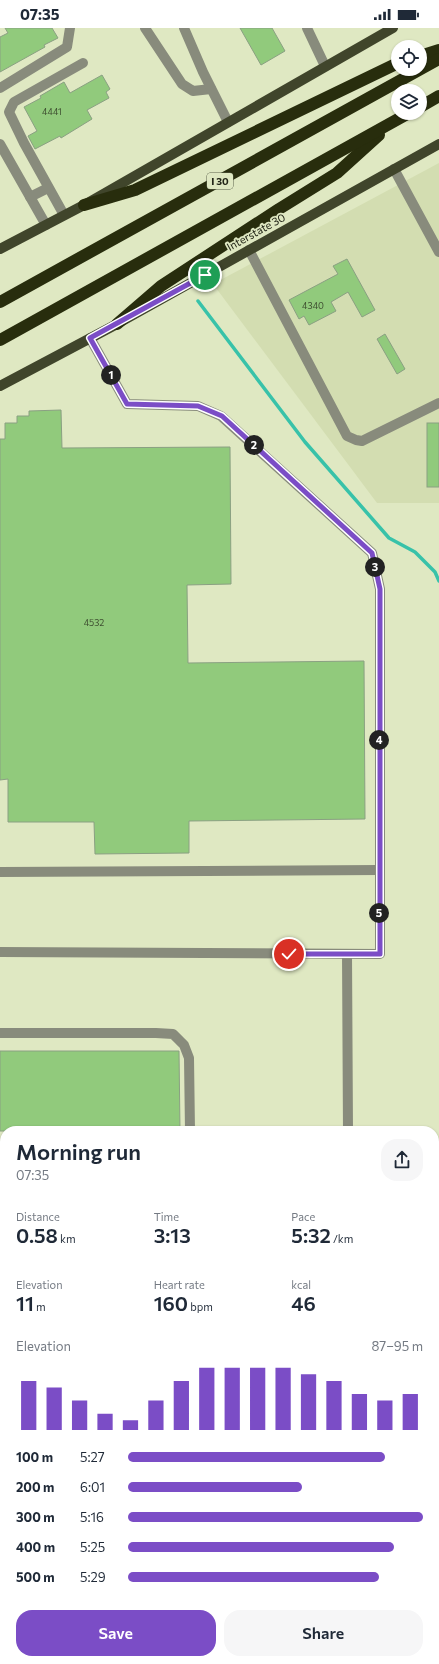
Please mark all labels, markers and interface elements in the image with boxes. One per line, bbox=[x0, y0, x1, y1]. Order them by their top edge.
text: 07:35 bbox=[20, 5, 60, 23]
map controls bbox=[391, 40, 427, 120]
button: locate bbox=[391, 40, 427, 76]
button: layers bbox=[391, 84, 427, 120]
house number: 4441 bbox=[42, 106, 62, 117]
road number: I 30 bbox=[207, 173, 233, 189]
street label: Interstate 30 bbox=[224, 210, 287, 253]
pin bbox=[188, 258, 222, 292]
icon: arrive bbox=[194, 264, 216, 286]
house number: 4340 bbox=[302, 300, 324, 311]
pin: 1 bbox=[101, 365, 121, 385]
text: 1 bbox=[109, 368, 113, 381]
pin: 2 bbox=[244, 435, 264, 455]
text: 2 bbox=[251, 438, 257, 451]
pin: 3 bbox=[365, 557, 385, 577]
text: 3 bbox=[372, 560, 378, 573]
house number: 4532 bbox=[84, 617, 104, 628]
pin: 4 bbox=[369, 730, 389, 750]
text: 4 bbox=[376, 733, 382, 746]
pin: 5 bbox=[369, 903, 389, 923]
text: 5 bbox=[376, 906, 382, 919]
pin bbox=[272, 937, 306, 971]
icon: check bbox=[278, 943, 300, 965]
text: Morning run bbox=[16, 1138, 141, 1165]
button: share bbox=[381, 1139, 423, 1181]
text: 07:35 bbox=[16, 1167, 49, 1183]
text: Distance bbox=[16, 1210, 60, 1223]
text: Time bbox=[154, 1210, 179, 1223]
text: Pace bbox=[291, 1210, 315, 1223]
text: 0.58 bbox=[16, 1223, 58, 1247]
text: 3:13 bbox=[154, 1223, 191, 1247]
text: 5:32 bbox=[291, 1223, 331, 1247]
text: km bbox=[58, 1232, 76, 1245]
text: /km bbox=[331, 1232, 353, 1245]
text: Elevation bbox=[16, 1278, 62, 1291]
text: Heart rate bbox=[154, 1278, 205, 1291]
text: kcal bbox=[291, 1278, 311, 1291]
text: 11 bbox=[16, 1291, 34, 1315]
text: 160 bbox=[154, 1291, 188, 1315]
text: 46 bbox=[291, 1291, 316, 1315]
text: m bbox=[34, 1300, 46, 1313]
text: bpm bbox=[188, 1300, 213, 1313]
text: Elevation bbox=[16, 1338, 71, 1354]
text: 87–95 m bbox=[371, 1338, 423, 1354]
text: 100 m bbox=[16, 1449, 53, 1465]
text: 5:27 bbox=[80, 1449, 105, 1465]
text: 200 m bbox=[16, 1479, 54, 1495]
text: 6:01 bbox=[80, 1479, 105, 1495]
text: 300 m bbox=[16, 1509, 55, 1525]
text: 5:16 bbox=[80, 1509, 104, 1525]
text: 400 m bbox=[16, 1539, 55, 1555]
text: 5:25 bbox=[80, 1539, 105, 1555]
text: 500 m bbox=[16, 1569, 55, 1585]
text: 5:29 bbox=[80, 1569, 106, 1585]
button: Save bbox=[16, 1610, 216, 1656]
button: Share bbox=[224, 1610, 423, 1656]

